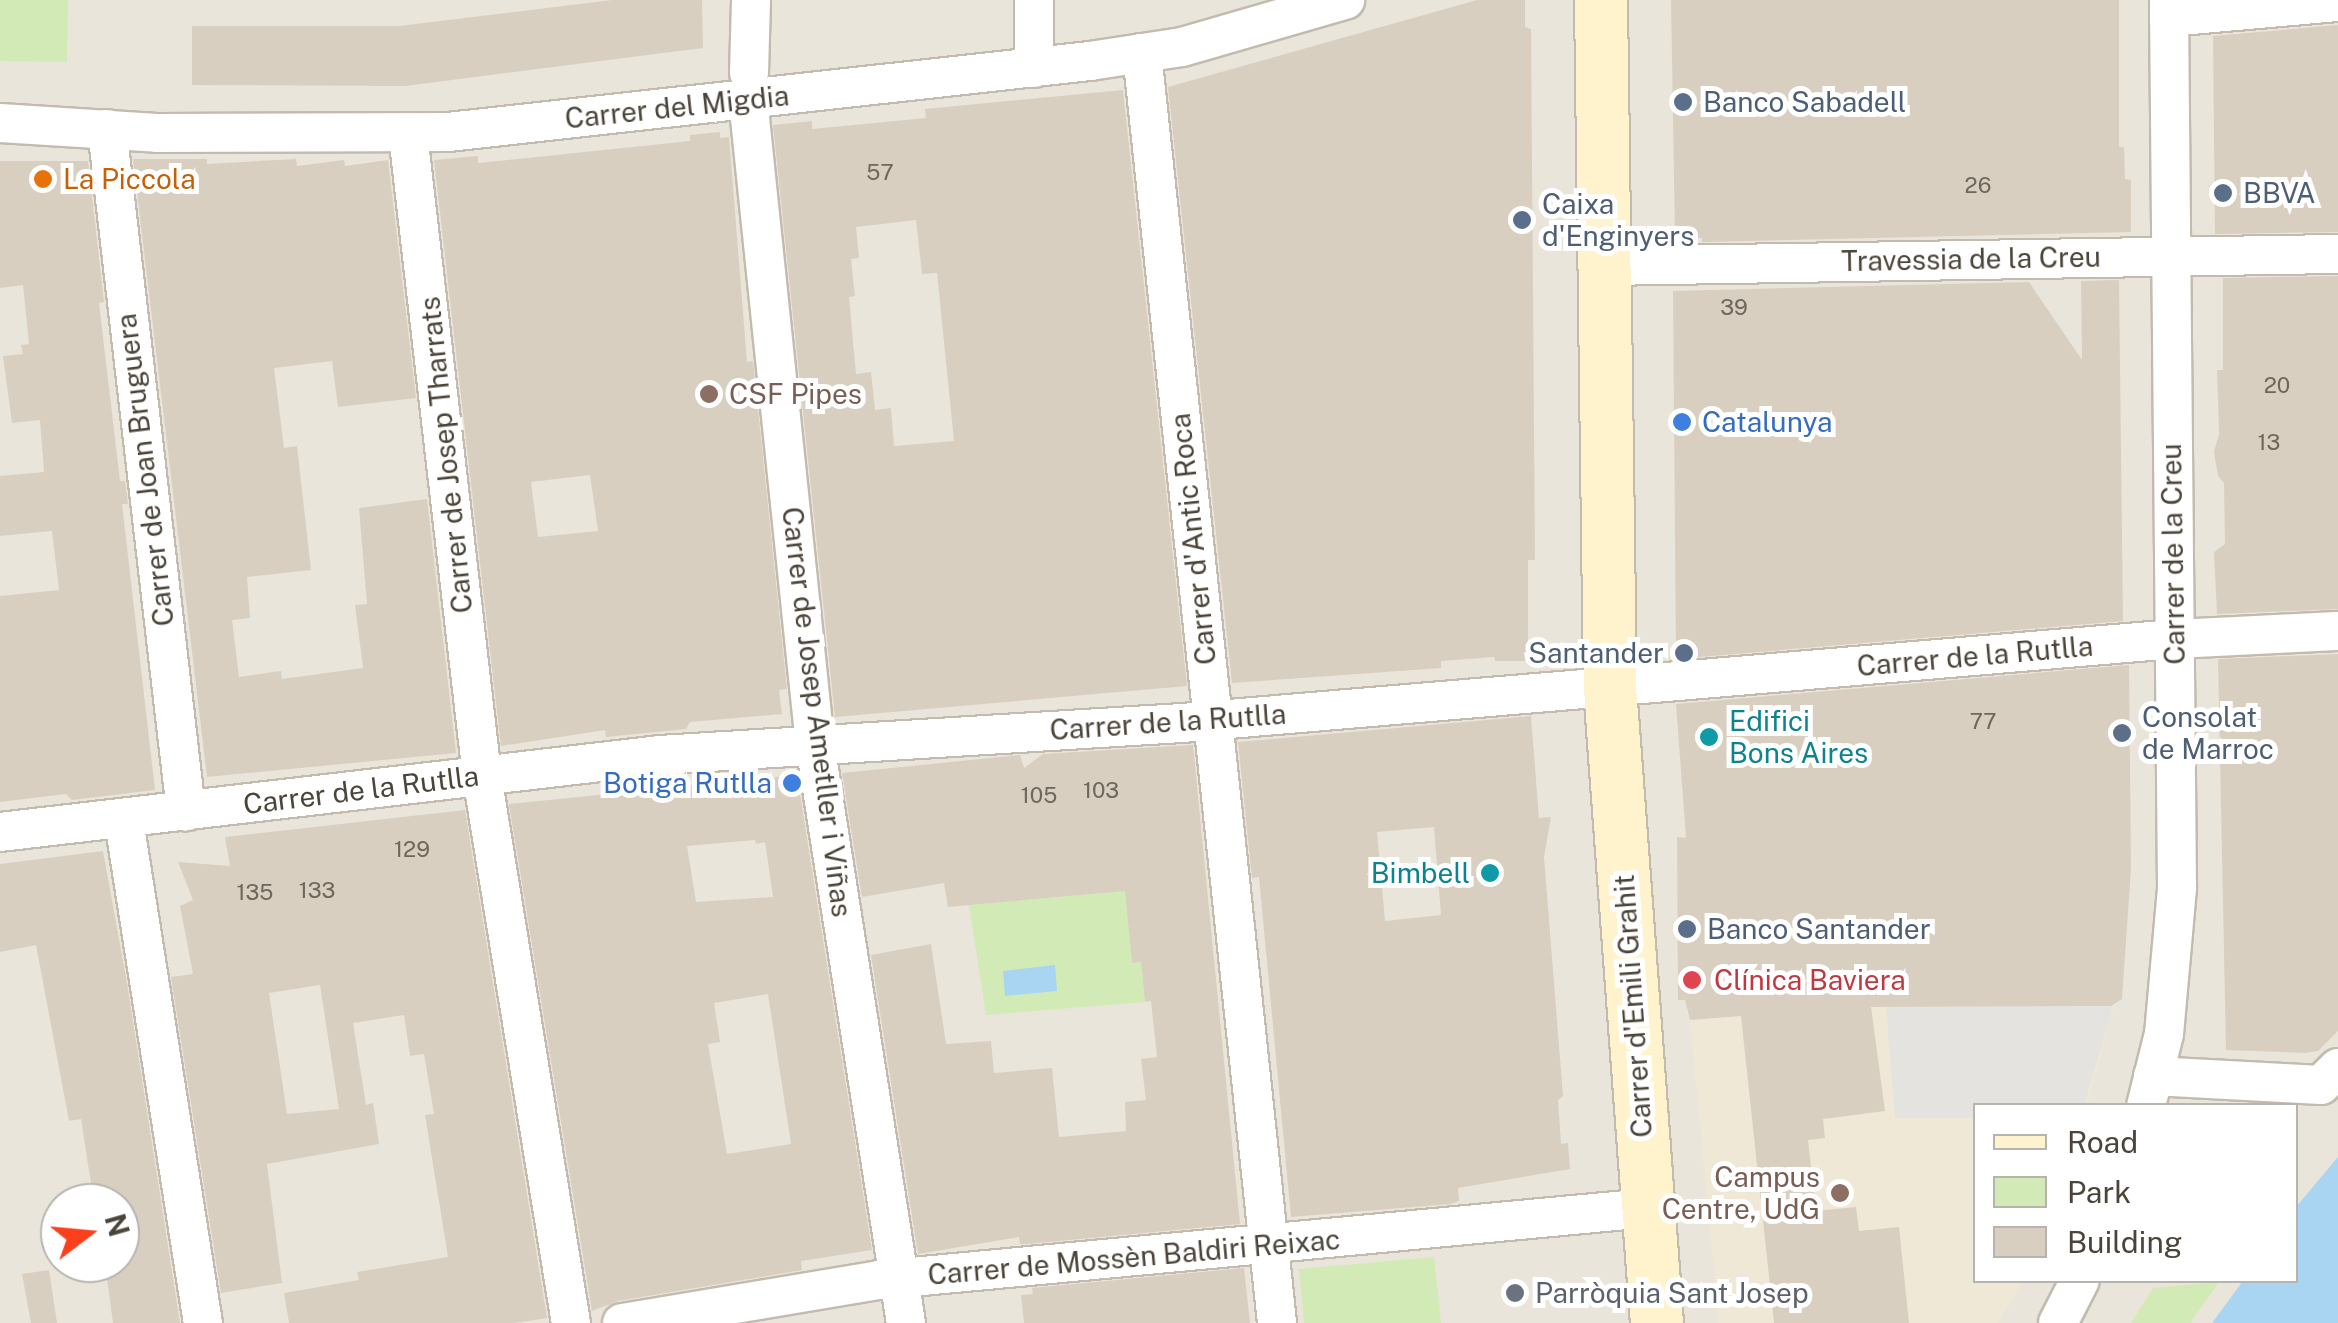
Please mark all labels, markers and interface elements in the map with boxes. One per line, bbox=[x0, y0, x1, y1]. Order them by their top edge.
street label: Carrer del Migdia bbox=[563, 78, 791, 136]
place label: Banco Sabadell bbox=[1703, 85, 1906, 119]
marker: Banco Sabadell bbox=[1672, 91, 1694, 113]
house number: 57 bbox=[866, 160, 894, 186]
place label: La Piccola bbox=[63, 162, 196, 196]
marker: La Piccola bbox=[32, 168, 54, 190]
house number: 26 bbox=[1965, 173, 1991, 199]
place label: BBVA bbox=[2243, 176, 2316, 210]
marker: BBVA bbox=[2212, 182, 2234, 204]
place label: Caixa d'Enginyers bbox=[1542, 187, 1694, 253]
marker: Caixa d'Enginyers bbox=[1511, 209, 1533, 231]
street label: Travessia de la Creu bbox=[1841, 240, 2101, 278]
street label: Carrer de Josep Tharrats bbox=[413, 295, 479, 615]
house number: 39 bbox=[1720, 295, 1748, 321]
street label: Carrer de Joan Bruguera bbox=[109, 312, 181, 628]
house number: 20 bbox=[2264, 373, 2290, 399]
place label: CSF Pipes bbox=[729, 377, 862, 411]
marker: CSF Pipes bbox=[698, 383, 720, 405]
place label: Catalunya bbox=[1702, 405, 1833, 439]
street label: Carrer d'Antic Roca bbox=[1163, 411, 1223, 667]
marker: Catalunya bbox=[1671, 411, 1693, 433]
house number: 13 bbox=[2258, 430, 2280, 456]
street label: Carrer de la Creu bbox=[2154, 443, 2192, 665]
street label: Carrer de Josep Ametller i Viñas bbox=[775, 504, 859, 920]
street label: Carrer de la Rutlla bbox=[1855, 629, 2095, 683]
place label: Santander bbox=[1528, 636, 1664, 670]
marker: Santander bbox=[1673, 642, 1695, 664]
street label: Carrer de la Rutlla bbox=[1048, 697, 1288, 747]
place label: Consolat de Marroc bbox=[2142, 700, 2274, 766]
place label: Edifici Bons Aires bbox=[1729, 704, 1868, 770]
house number: 77 bbox=[1970, 709, 1996, 735]
marker: Consolat de Marroc bbox=[2111, 722, 2133, 744]
marker: Edifici Bons Aires bbox=[1698, 726, 1720, 748]
street label: Carrer de la Rutlla bbox=[241, 759, 481, 821]
place label: Botiga Rutlla bbox=[603, 766, 772, 800]
marker: Botiga Rutlla bbox=[781, 772, 803, 794]
house number: 103 bbox=[1083, 778, 1119, 804]
house number: 105 bbox=[1021, 783, 1057, 809]
house number: 129 bbox=[394, 837, 430, 863]
place label: Bimbell bbox=[1371, 856, 1470, 890]
marker: Bimbell bbox=[1479, 862, 1501, 884]
street label: Carrer d'Emili Grahit bbox=[1607, 873, 1659, 1139]
house number: 133 bbox=[299, 878, 335, 904]
house number: 135 bbox=[237, 880, 273, 906]
place label: Banco Santander bbox=[1707, 912, 1931, 946]
marker: Banco Santander bbox=[1676, 918, 1698, 940]
place label: Clínica Baviera bbox=[1714, 963, 1906, 997]
marker: Clínica Baviera bbox=[1679, 967, 1705, 993]
legend bbox=[1973, 1103, 2298, 1283]
text: Road bbox=[2067, 1124, 2138, 1160]
place label: Campus Centre, UdG bbox=[1661, 1160, 1820, 1226]
text: Park bbox=[2067, 1174, 2131, 1210]
marker: Campus Centre, UdG bbox=[1829, 1182, 1851, 1204]
north arrow bbox=[40, 1183, 140, 1283]
text: N bbox=[99, 1210, 136, 1240]
street label: Carrer de Mossèn Baldiri Reixac bbox=[926, 1222, 1342, 1292]
text: Building bbox=[2067, 1224, 2182, 1260]
place label: Parròquia Sant Josep bbox=[1535, 1276, 1809, 1310]
marker: Parròquia Sant Josep bbox=[1504, 1282, 1526, 1304]

